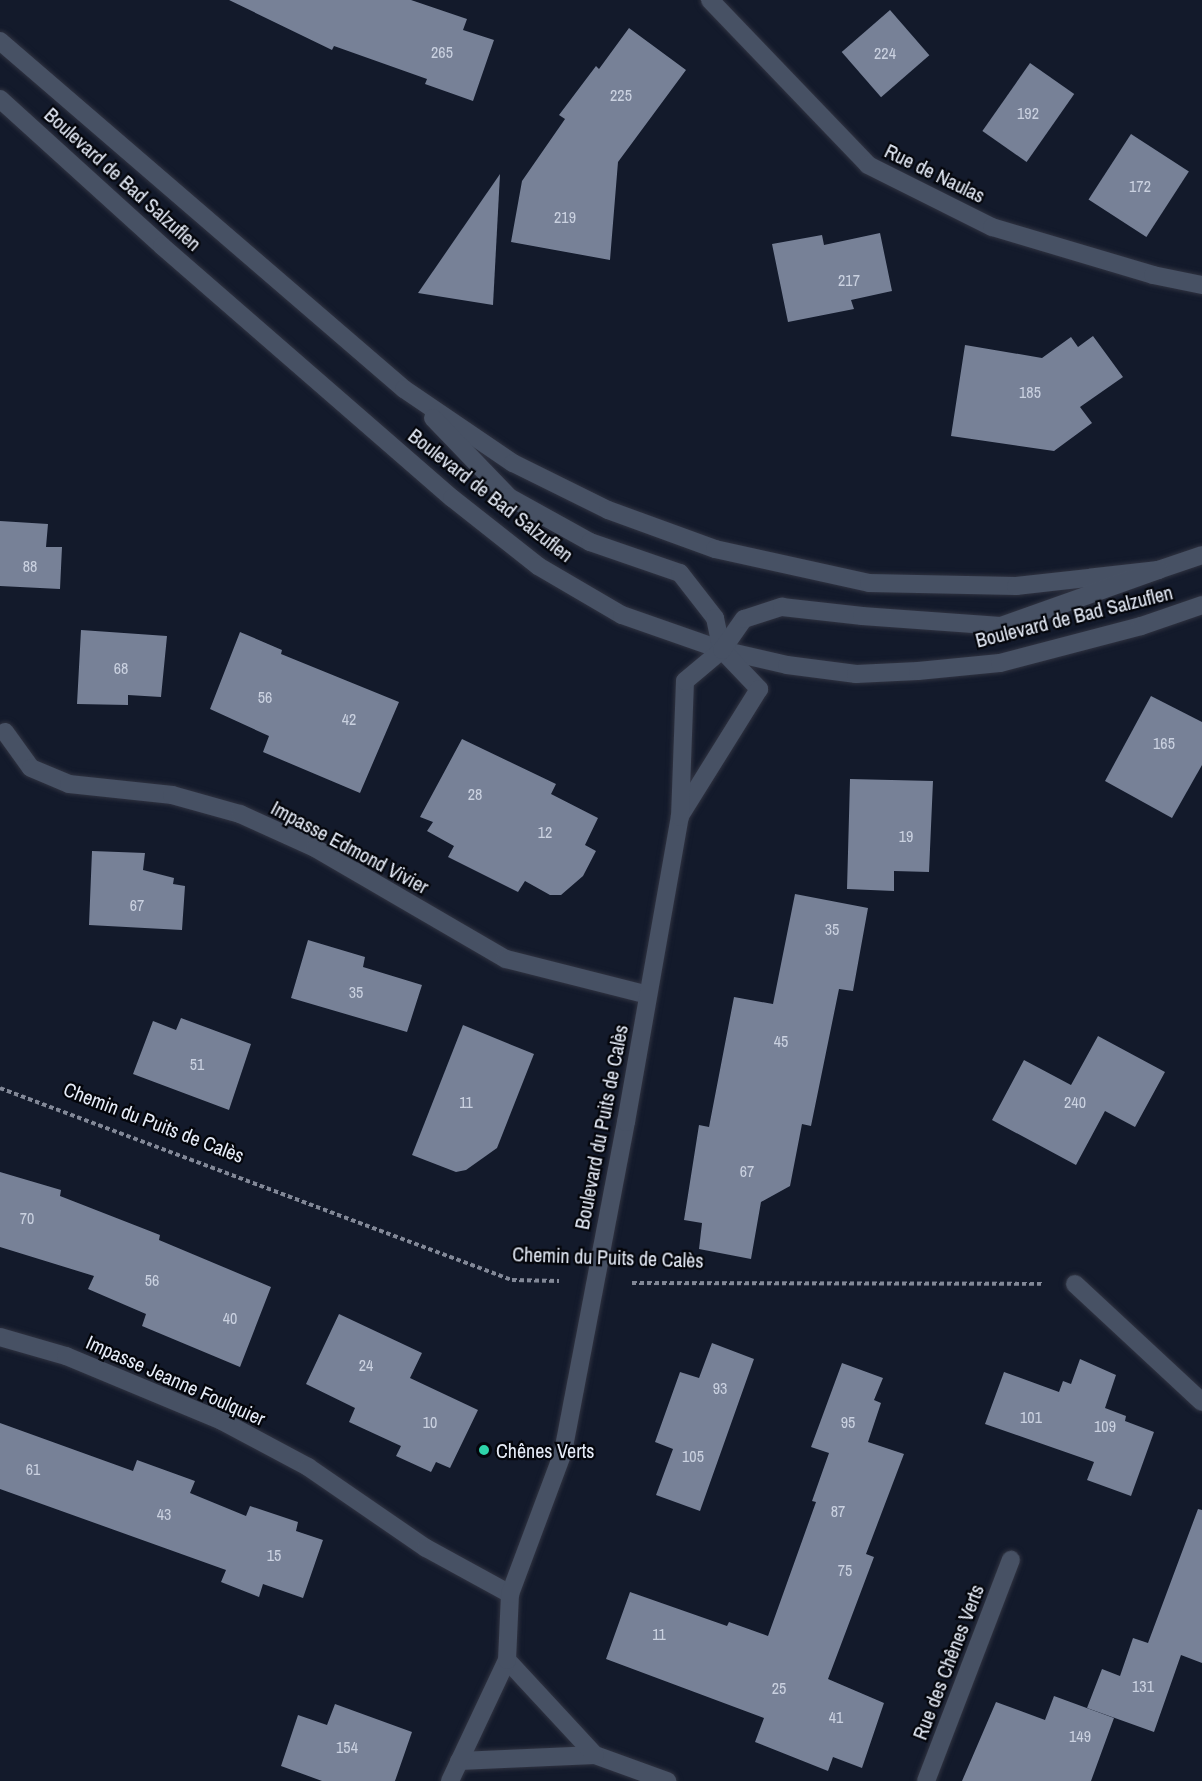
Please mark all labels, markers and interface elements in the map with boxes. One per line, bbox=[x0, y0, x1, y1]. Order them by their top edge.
house number: 265 bbox=[431, 42, 453, 62]
house number: 224 bbox=[874, 43, 896, 63]
house number: 225 bbox=[610, 85, 632, 105]
street label: Boulevard de Bad Salzuflen bbox=[40, 102, 206, 256]
house number: 192 bbox=[1017, 103, 1039, 123]
street label: Rue de Naulas bbox=[881, 138, 989, 208]
house number: 172 bbox=[1129, 176, 1151, 196]
house number: 219 bbox=[554, 207, 576, 227]
house number: 217 bbox=[838, 270, 860, 290]
house number: 185 bbox=[1019, 382, 1041, 402]
street label: Boulevard de Bad Salzuflen bbox=[404, 423, 578, 567]
house number: 88 bbox=[23, 556, 37, 576]
street label: Boulevard de Bad Salzuflen bbox=[973, 580, 1175, 652]
house number: 68 bbox=[114, 658, 128, 678]
house number: 56 bbox=[258, 687, 272, 707]
house number: 42 bbox=[342, 709, 356, 729]
house number: 165 bbox=[1153, 733, 1175, 753]
house number: 28 bbox=[468, 784, 482, 804]
street label: Impasse Edmond Vivier bbox=[267, 795, 433, 899]
house number: 12 bbox=[538, 822, 552, 842]
house number: 19 bbox=[899, 826, 913, 846]
house number: 67 bbox=[130, 895, 144, 915]
house number: 35 bbox=[825, 919, 839, 939]
house number: 35 bbox=[349, 982, 363, 1002]
street label: Boulevard du Puits de Calès bbox=[569, 1023, 633, 1231]
house number: 45 bbox=[774, 1031, 788, 1051]
house number: 51 bbox=[190, 1054, 204, 1074]
street label: Chemin du Puits de Calès bbox=[60, 1076, 248, 1168]
house number: 11 bbox=[459, 1092, 473, 1112]
house number: 240 bbox=[1064, 1092, 1086, 1112]
house number: 67 bbox=[740, 1161, 754, 1181]
house number: 70 bbox=[20, 1208, 34, 1228]
street label: Chemin du Puits de Calès bbox=[512, 1242, 704, 1272]
house number: 56 bbox=[145, 1270, 159, 1290]
house number: 40 bbox=[223, 1308, 237, 1328]
street label: Impasse Jeanne Foulquier bbox=[83, 1330, 269, 1430]
house number: 24 bbox=[359, 1355, 373, 1375]
house number: 93 bbox=[713, 1378, 727, 1398]
house number: 101 bbox=[1020, 1407, 1042, 1427]
house number: 10 bbox=[423, 1412, 437, 1432]
house number: 95 bbox=[841, 1412, 855, 1432]
house number: 109 bbox=[1094, 1416, 1116, 1436]
place label: Chênes Verts bbox=[496, 1438, 594, 1462]
marker: Chênes Verts bbox=[477, 1443, 491, 1457]
house number: 105 bbox=[682, 1446, 704, 1466]
house number: 61 bbox=[26, 1459, 40, 1479]
house number: 87 bbox=[831, 1501, 845, 1521]
house number: 43 bbox=[157, 1504, 171, 1524]
house number: 15 bbox=[267, 1545, 281, 1565]
house number: 75 bbox=[838, 1560, 852, 1580]
street label: Rue des Chênes Verts bbox=[907, 1581, 989, 1743]
house number: 11 bbox=[652, 1624, 666, 1644]
house number: 131 bbox=[1132, 1676, 1154, 1696]
house number: 25 bbox=[772, 1678, 786, 1698]
house number: 41 bbox=[829, 1707, 843, 1727]
house number: 149 bbox=[1069, 1726, 1091, 1746]
house number: 154 bbox=[336, 1737, 358, 1757]

